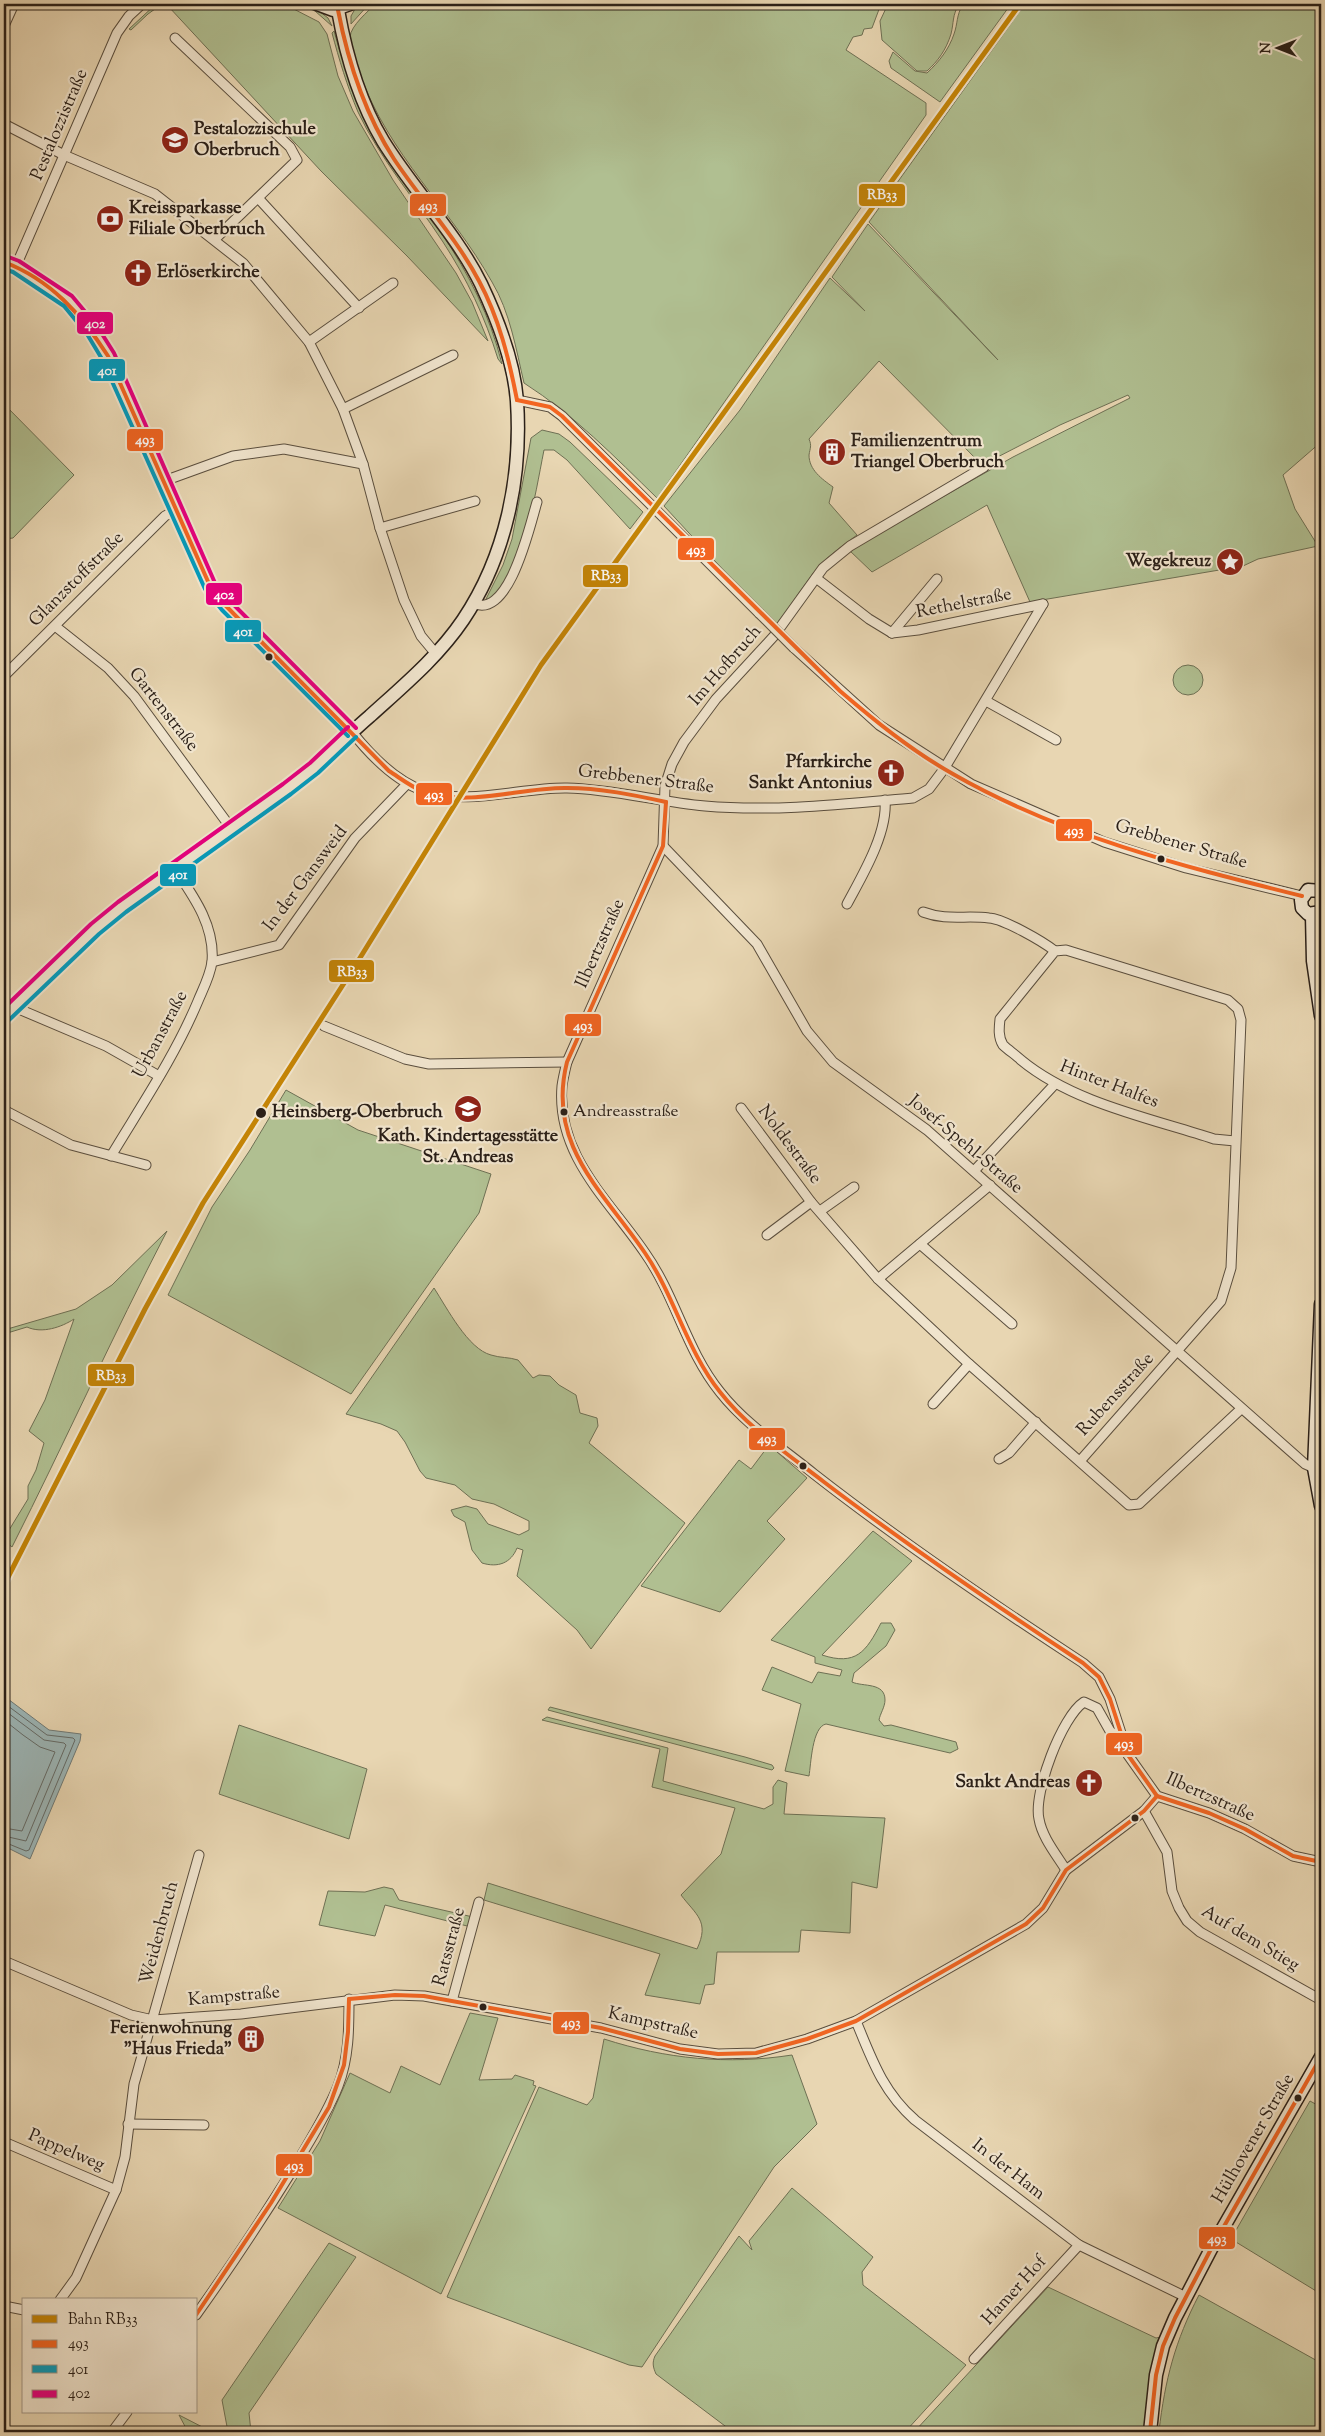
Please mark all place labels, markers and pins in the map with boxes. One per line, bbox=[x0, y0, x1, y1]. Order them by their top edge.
place label: Pestalozzischule Oberbruch bbox=[194, 117, 316, 164]
school or university icon: Pestalozzischule Oberbruch bbox=[160, 125, 190, 155]
place label: Kreissparkasse Filiale Oberbruch bbox=[129, 196, 265, 243]
bank icon: Kreissparkasse Filiale Oberbruch bbox=[95, 204, 125, 234]
church icon: Erlöserkirche bbox=[123, 258, 153, 288]
place label: Erlöserkirche bbox=[157, 260, 260, 286]
place label: Familienzentrum Triangel Oberbruch bbox=[851, 429, 1005, 476]
building icon: Familienzentrum Triangel Oberbruch bbox=[817, 437, 847, 467]
place icon: Wegekreuz bbox=[1215, 547, 1245, 577]
place label: Wegekreuz bbox=[1126, 549, 1211, 575]
unlabelled marker bbox=[264, 652, 274, 662]
place label: Pfarrkirche Sankt Antonius bbox=[749, 750, 873, 797]
church icon: Pfarrkirche Sankt Antonius bbox=[876, 758, 906, 788]
unlabelled marker bbox=[1156, 854, 1166, 864]
school or university icon: Kath. Kindertagesstätte St. Andreas bbox=[453, 1094, 483, 1124]
place label: Heinsberg-Oberbruch bbox=[272, 1100, 443, 1126]
place label: Andreasstraße bbox=[573, 1100, 679, 1124]
marker: Heinsberg-Oberbruch bbox=[254, 1106, 268, 1120]
marker: Andreasstraße bbox=[559, 1107, 569, 1117]
place label: Kath. Kindertagesstätte St. Andreas bbox=[378, 1124, 559, 1171]
unlabelled marker bbox=[798, 1461, 808, 1471]
church icon: Sankt Andreas bbox=[1074, 1768, 1104, 1798]
place label: Sankt Andreas bbox=[955, 1770, 1070, 1796]
unlabelled marker bbox=[1130, 1813, 1140, 1823]
unlabelled marker bbox=[478, 2002, 488, 2012]
place label: Ferienwohnung "Haus Frieda" bbox=[110, 2016, 232, 2063]
building icon: Ferienwohnung "Haus Frieda" bbox=[236, 2024, 266, 2054]
unlabelled marker bbox=[1293, 2093, 1303, 2103]

